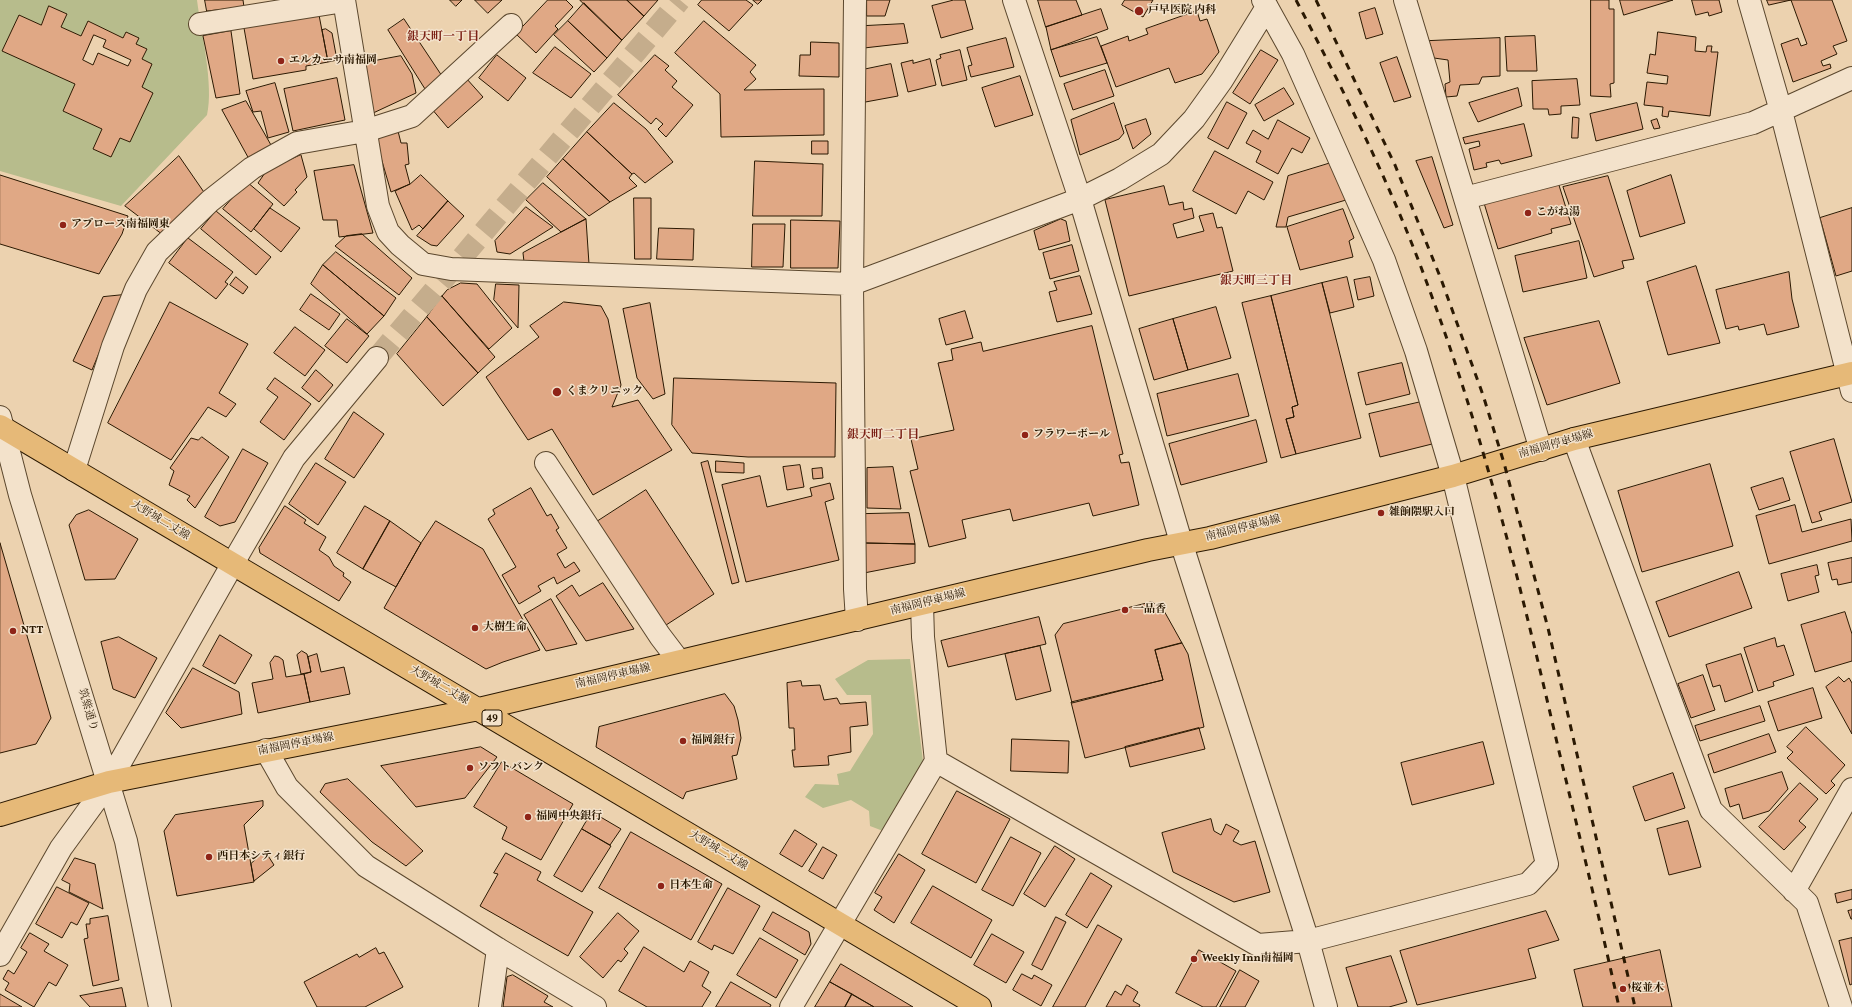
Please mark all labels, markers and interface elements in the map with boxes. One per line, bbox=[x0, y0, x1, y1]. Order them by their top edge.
place label: 戸早医院 内科 bbox=[1148, 4, 1216, 18]
marker: 戸早医院 内科 bbox=[1133, 5, 1145, 17]
district label: 銀天町一丁目 bbox=[407, 31, 479, 45]
place label: エルカーサ南福岡 bbox=[289, 54, 377, 68]
marker: エルカーサ南福岡 bbox=[276, 56, 286, 66]
place label: こがね湯 bbox=[1536, 206, 1580, 220]
marker: こがね湯 bbox=[1523, 208, 1533, 218]
place label: アプロース南福岡東 bbox=[71, 218, 170, 232]
marker: アプロース南福岡東 bbox=[58, 220, 68, 230]
district label: 銀天町三丁目 bbox=[1220, 275, 1292, 289]
place label: くまクリニック bbox=[566, 385, 643, 399]
marker: くまクリニック bbox=[551, 386, 563, 398]
place label: フラワーボール bbox=[1033, 428, 1110, 442]
street label: 南福岡停車場線 bbox=[1517, 428, 1595, 462]
district label: 銀天町二丁目 bbox=[847, 429, 919, 443]
marker: フラワーボール bbox=[1020, 430, 1030, 440]
street label: 大野城二丈線 bbox=[128, 498, 192, 544]
place label: 雑餉隈駅入口 bbox=[1389, 506, 1455, 520]
marker: 雑餉隈駅入口 bbox=[1376, 508, 1386, 518]
street label: 南福岡停車場線 bbox=[1204, 513, 1282, 545]
street label: 南福岡停車場線 bbox=[889, 587, 967, 619]
place label: 一品香 bbox=[1133, 603, 1166, 617]
marker: 一品香 bbox=[1120, 605, 1130, 615]
place label: 大樹生命 bbox=[483, 621, 527, 635]
marker: 大樹生命 bbox=[470, 623, 480, 633]
place label: NTT bbox=[21, 624, 43, 638]
marker: NTT bbox=[8, 626, 18, 636]
street label: 南福岡停車場線 bbox=[574, 662, 652, 692]
street label: 大野城二丈線 bbox=[407, 664, 471, 708]
street label: 筑紫通り bbox=[74, 687, 100, 733]
road number: 49 bbox=[482, 710, 502, 726]
street label: 南福岡停車場線 bbox=[257, 731, 335, 759]
place label: 福岡銀行 bbox=[691, 734, 735, 748]
marker: 福岡銀行 bbox=[678, 736, 688, 746]
place label: ソフトバンク bbox=[478, 761, 544, 775]
marker: ソフトバンク bbox=[465, 763, 475, 773]
place label: 福岡中央銀行 bbox=[536, 810, 602, 824]
marker: 福岡中央銀行 bbox=[523, 812, 533, 822]
street label: 大野城二丈線 bbox=[686, 828, 750, 874]
place label: 西日本シティ銀行 bbox=[217, 850, 305, 864]
marker: 西日本シティ銀行 bbox=[204, 852, 214, 862]
place label: 日本生命 bbox=[669, 879, 713, 893]
marker: 日本生命 bbox=[656, 881, 666, 891]
place label: Weekly Inn南福岡 bbox=[1202, 952, 1294, 966]
marker: Weekly Inn南福岡 bbox=[1189, 954, 1199, 964]
place label: 桜並木 bbox=[1631, 982, 1664, 996]
marker: 桜並木 bbox=[1618, 984, 1628, 994]

